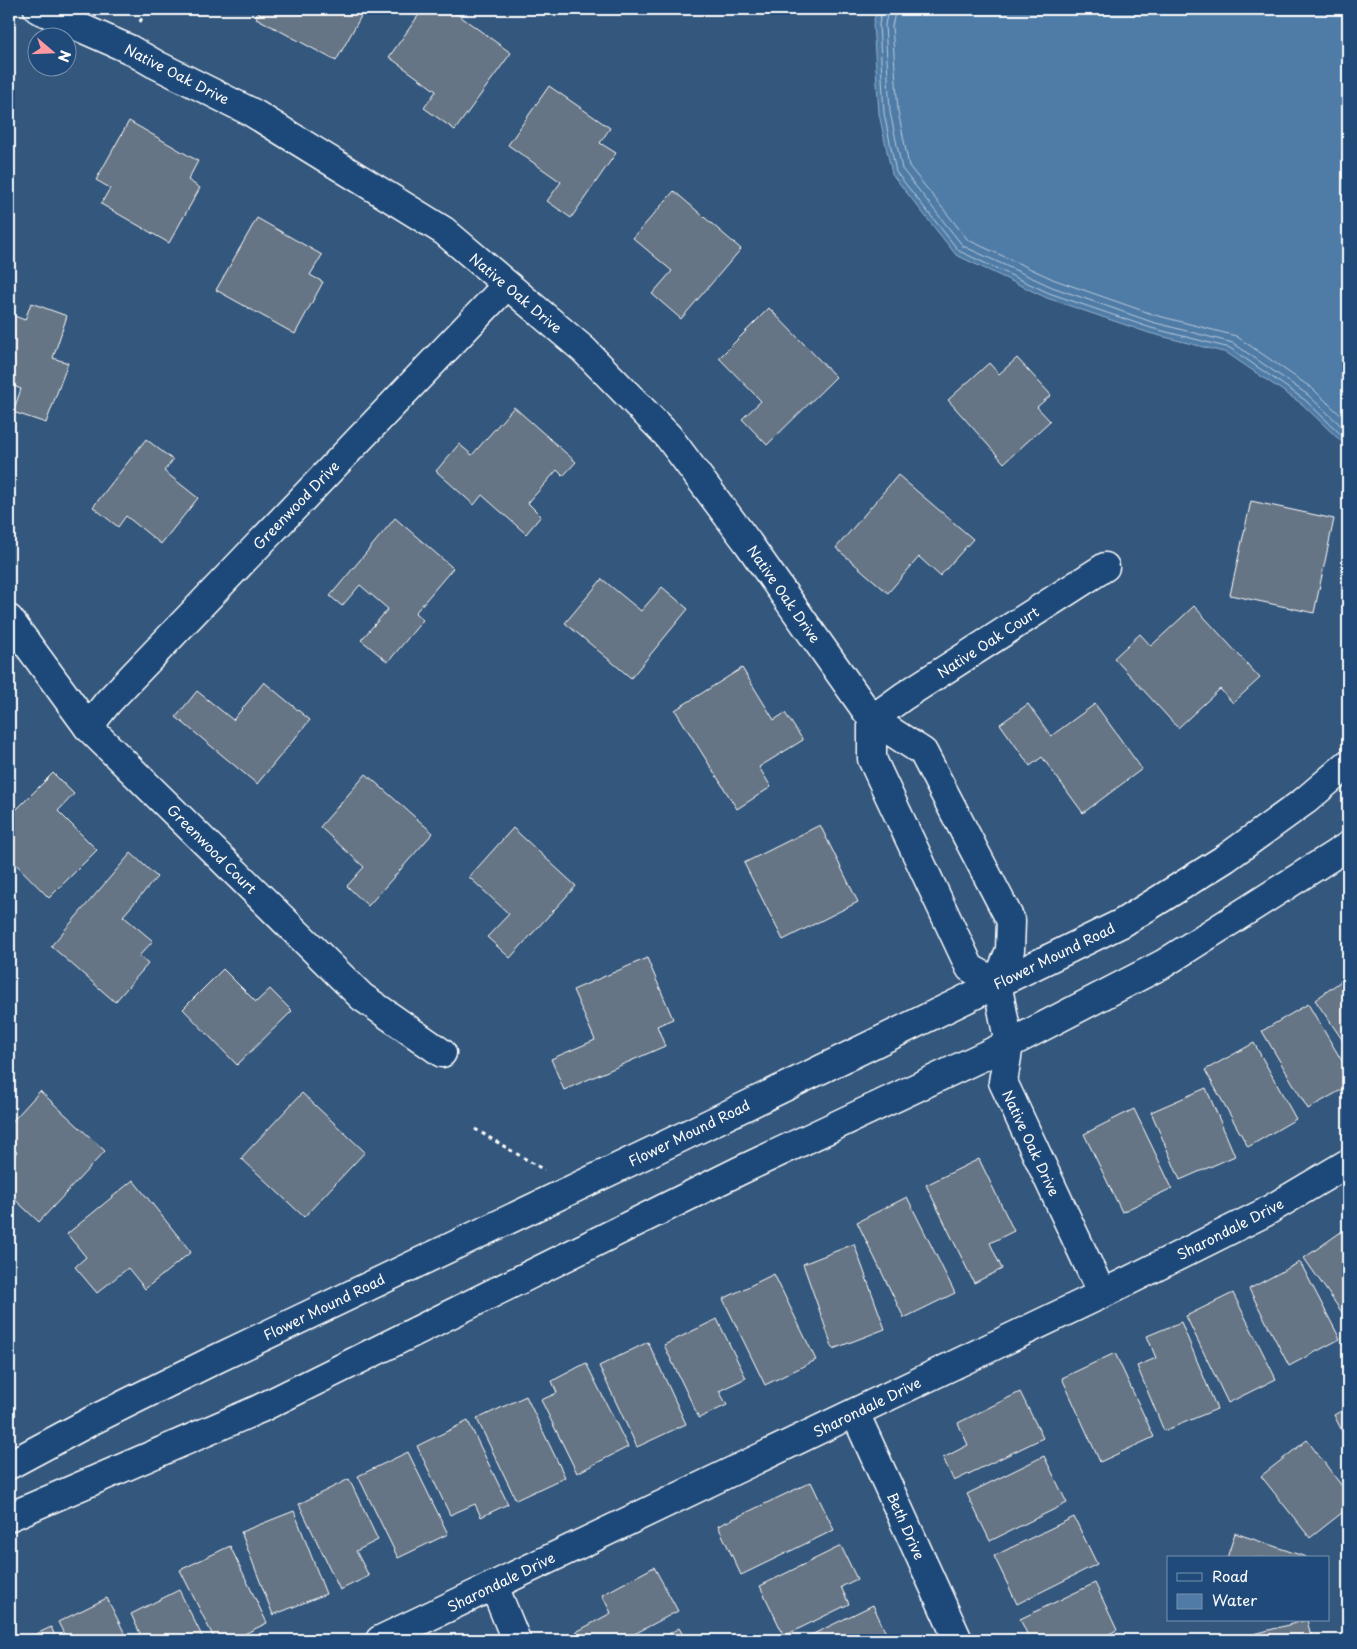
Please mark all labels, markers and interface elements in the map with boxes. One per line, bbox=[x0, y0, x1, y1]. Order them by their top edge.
north arrow bbox=[28, 28, 78, 78]
street label: Native Oak Drive bbox=[121, 38, 233, 110]
text: N bbox=[53, 48, 76, 65]
street label: Native Oak Drive bbox=[465, 248, 567, 338]
street label: Greenwood Drive bbox=[248, 456, 344, 554]
street label: Native Oak Drive bbox=[742, 541, 826, 648]
street label: Native Oak Court bbox=[933, 601, 1043, 683]
street label: Greenwood Court bbox=[162, 799, 262, 899]
street label: Flower Mound Road bbox=[990, 917, 1118, 995]
street label: Native Oak Drive bbox=[997, 1086, 1065, 1200]
street label: Flower Mound Road bbox=[625, 1094, 753, 1172]
street label: Sharondale Drive bbox=[1173, 1193, 1287, 1265]
street label: Flower Mound Road bbox=[260, 1268, 388, 1346]
street label: Sharondale Drive bbox=[810, 1372, 924, 1442]
street label: Beth Drive bbox=[882, 1489, 930, 1563]
street label: Sharondale Drive bbox=[444, 1547, 558, 1617]
legend bbox=[1167, 1556, 1330, 1622]
text: Road bbox=[1212, 1564, 1248, 1587]
text: Water bbox=[1212, 1588, 1257, 1611]

